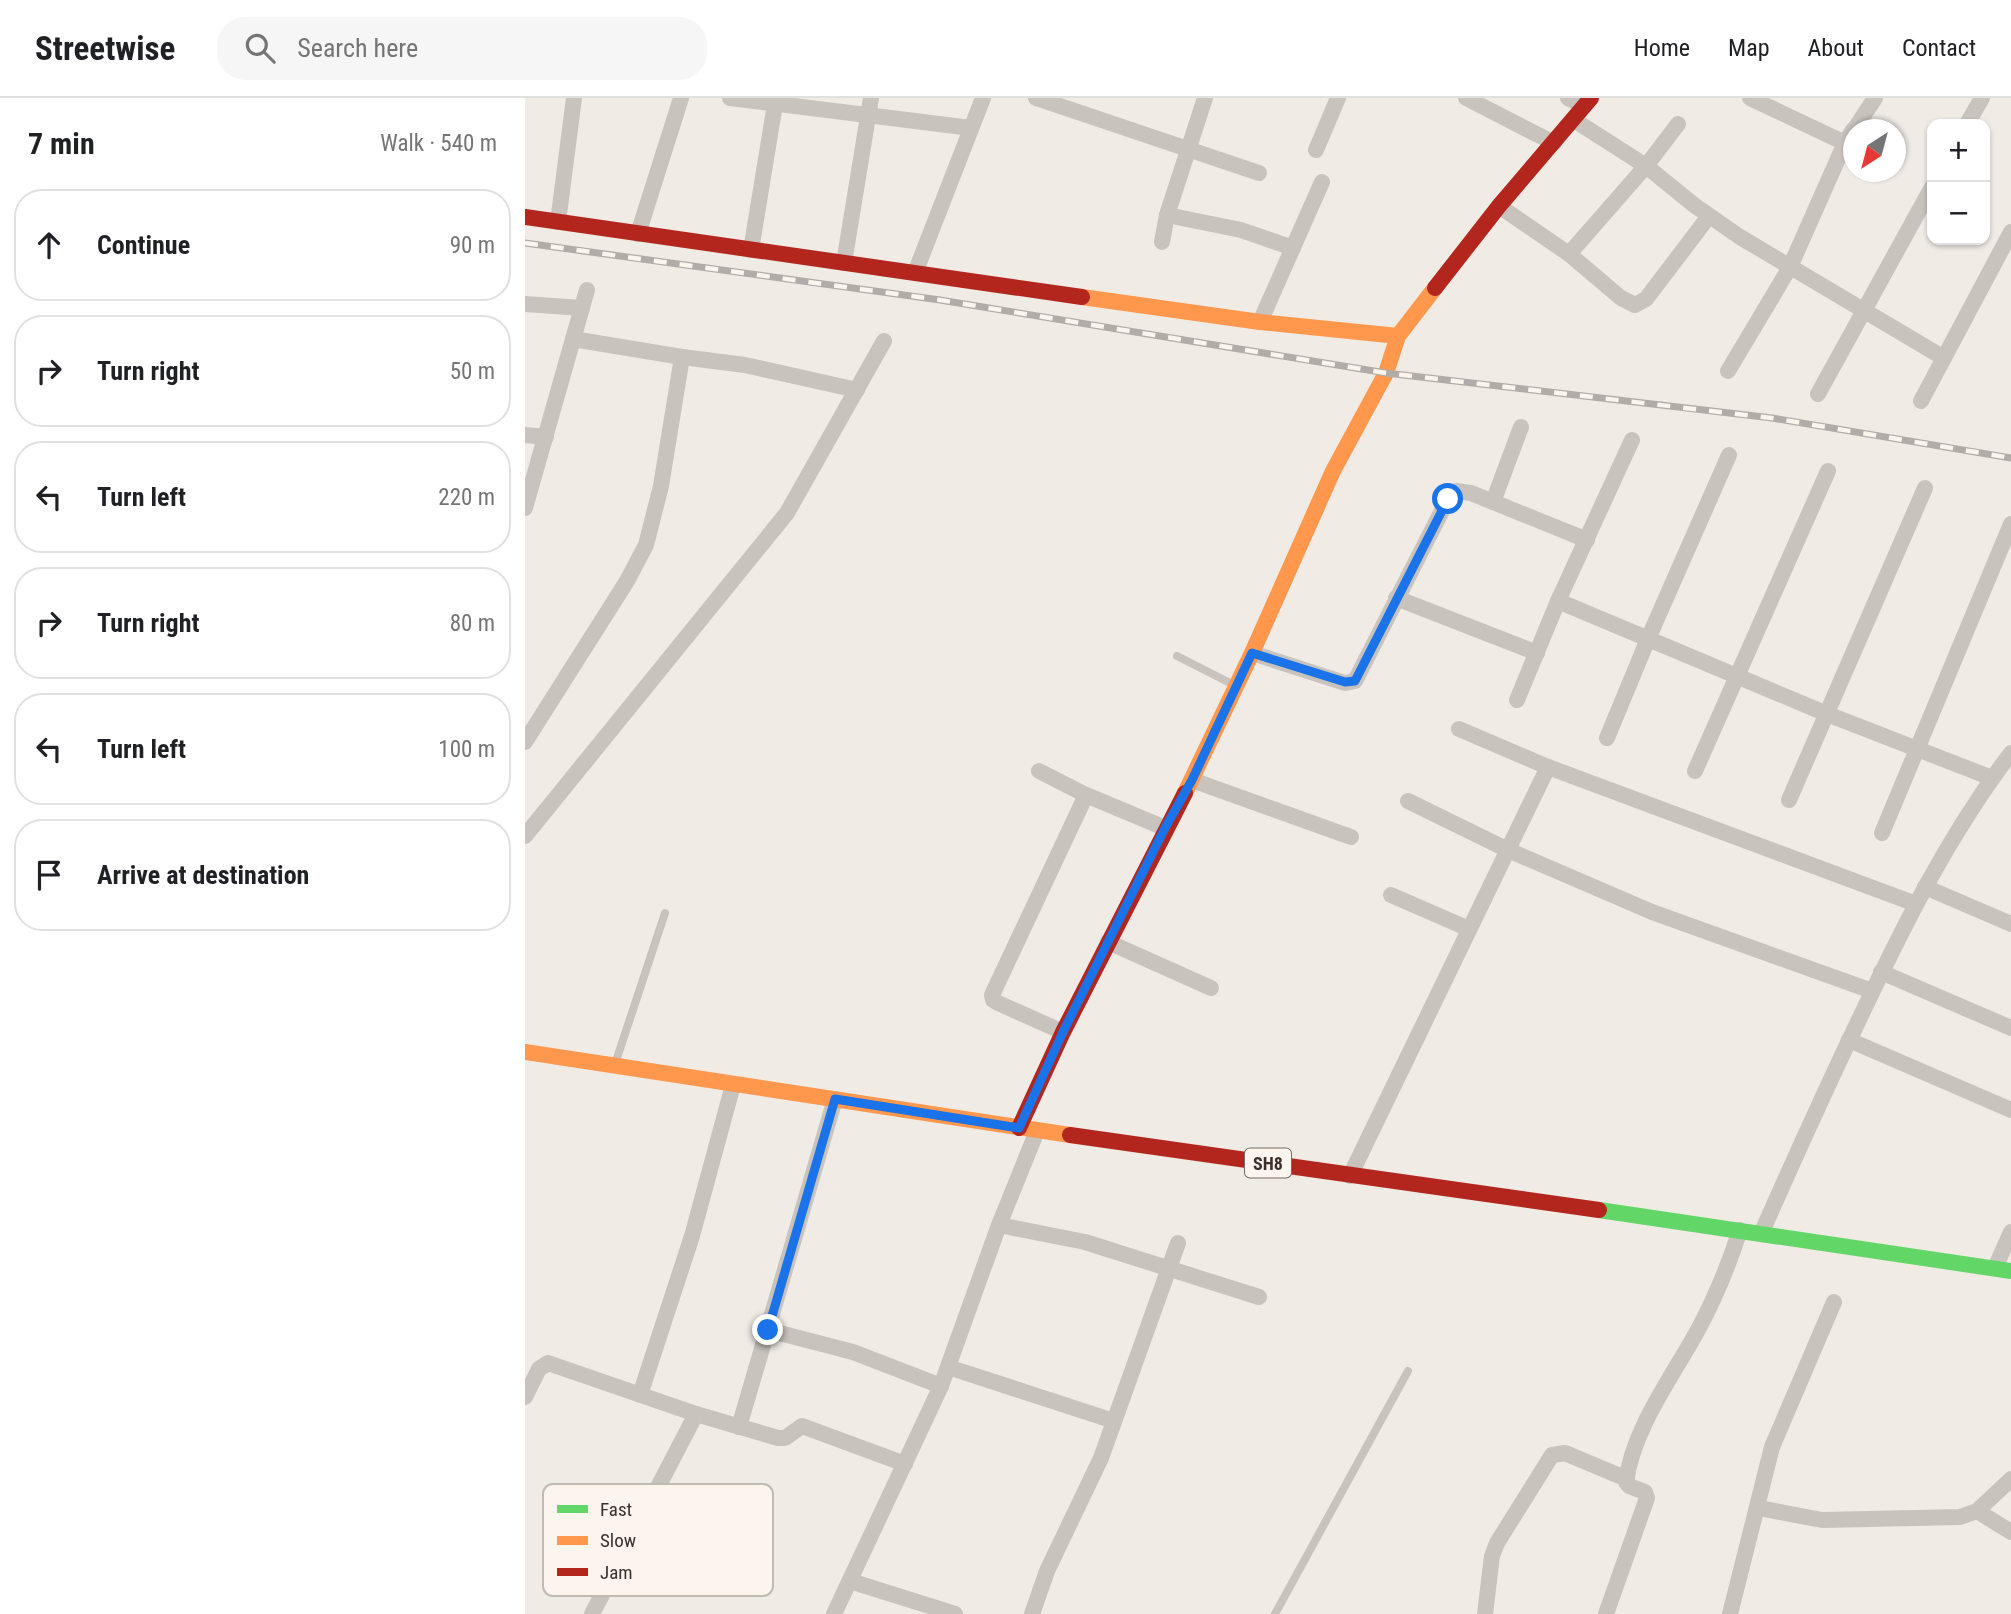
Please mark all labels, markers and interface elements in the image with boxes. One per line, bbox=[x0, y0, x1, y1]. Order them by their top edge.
search box bbox=[217, 17, 707, 80]
text: Streetwise bbox=[35, 29, 175, 68]
icon: search bbox=[241, 29, 279, 67]
text: Search here bbox=[297, 33, 418, 63]
text: Home bbox=[1634, 34, 1690, 62]
text: Map bbox=[1728, 34, 1770, 62]
text: About bbox=[1808, 34, 1864, 62]
text: Contact bbox=[1902, 34, 1976, 62]
north arrow bbox=[1843, 119, 1906, 182]
map controls bbox=[1927, 119, 1990, 245]
button: + bbox=[1927, 119, 1990, 182]
text: 7 min bbox=[28, 126, 95, 161]
text: Walk · 540 m bbox=[380, 130, 497, 157]
button: − bbox=[1927, 182, 1990, 245]
icon: ahead bbox=[30, 226, 68, 264]
text: Continue bbox=[97, 230, 190, 260]
text: 90 m bbox=[450, 232, 495, 259]
icon: right bbox=[30, 352, 68, 390]
text: Turn right bbox=[97, 356, 199, 386]
text: 50 m bbox=[450, 358, 495, 385]
icon: left bbox=[30, 478, 68, 516]
text: Turn left bbox=[97, 482, 186, 512]
route start bbox=[1432, 483, 1463, 514]
text: 220 m bbox=[438, 484, 495, 511]
icon: right bbox=[30, 604, 68, 642]
text: Turn right bbox=[97, 608, 199, 638]
text: 80 m bbox=[450, 610, 495, 637]
icon: left bbox=[30, 730, 68, 768]
text: Turn left bbox=[97, 734, 186, 764]
text: 100 m bbox=[438, 736, 495, 763]
icon: arrive bbox=[30, 856, 68, 894]
text: Arrive at destination bbox=[97, 860, 309, 890]
road number: SH8 bbox=[1245, 1148, 1291, 1178]
route end bbox=[752, 1314, 783, 1345]
legend bbox=[543, 1484, 773, 1596]
text: Fast bbox=[600, 1498, 632, 1521]
text: Slow bbox=[600, 1529, 636, 1552]
text: Jam bbox=[600, 1561, 633, 1584]

